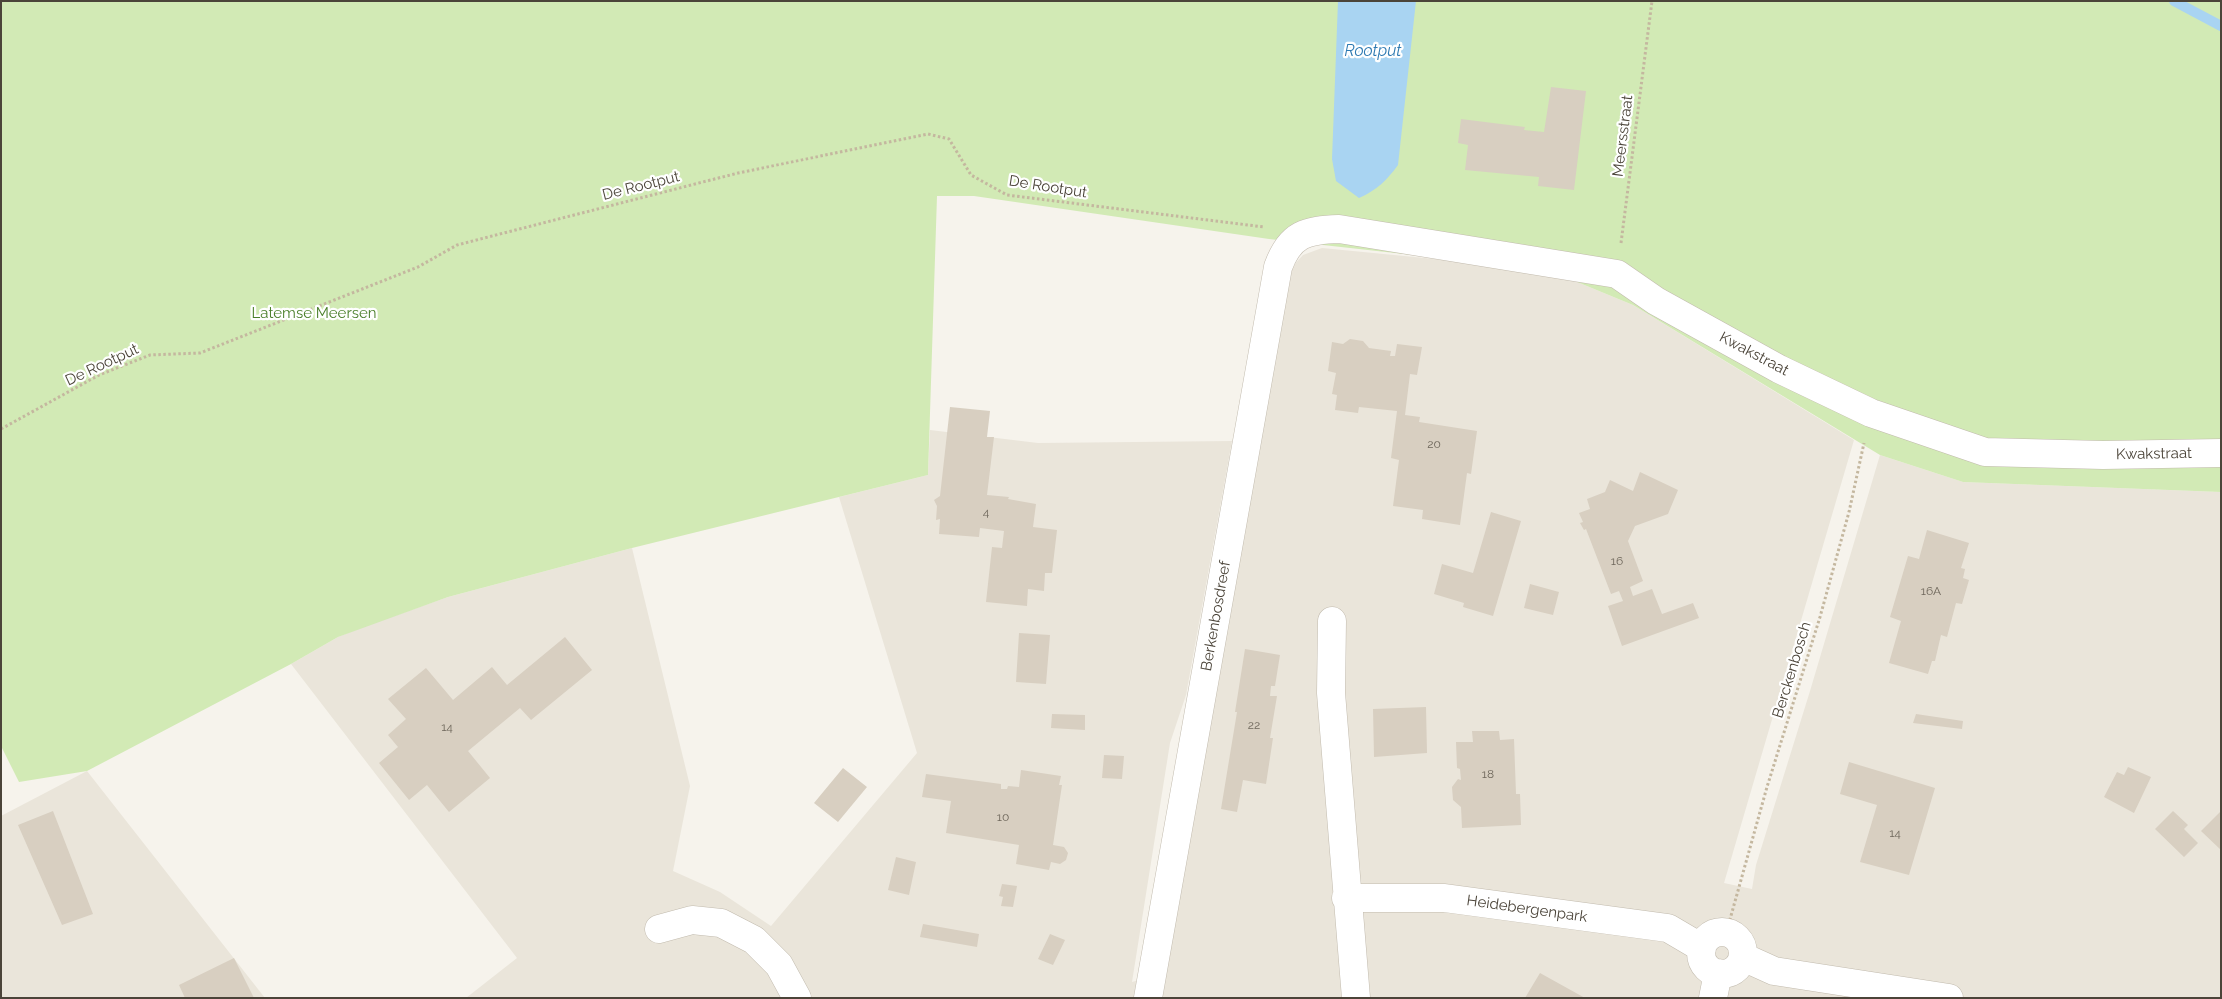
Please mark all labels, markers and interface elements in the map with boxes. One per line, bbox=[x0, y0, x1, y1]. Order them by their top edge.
water label: Rootput bbox=[1345, 41, 1401, 61]
street label: Meersstraat bbox=[1609, 94, 1637, 178]
street label: De Rootput bbox=[601, 168, 681, 204]
street label: De Rootput bbox=[1008, 172, 1088, 202]
park label: Latemse Meersen bbox=[252, 304, 376, 322]
street label: Kwakstraat bbox=[1716, 328, 1792, 380]
street label: De Rootput bbox=[62, 340, 142, 390]
house number: 20 bbox=[1427, 437, 1441, 451]
street label: Kwakstraat bbox=[2116, 444, 2192, 464]
house number: 4 bbox=[983, 505, 989, 519]
house number: 16 bbox=[1611, 554, 1623, 568]
street label: Berkenbosdreef bbox=[1197, 560, 1235, 672]
house number: 16A bbox=[1921, 584, 1941, 598]
street label: Berckenbosch bbox=[1769, 620, 1815, 720]
house number: 22 bbox=[1248, 718, 1260, 732]
house number: 14 bbox=[441, 720, 453, 734]
house number: 18 bbox=[1482, 767, 1494, 781]
house number: 10 bbox=[997, 810, 1009, 824]
house number: 14 bbox=[1889, 826, 1901, 840]
street label: Heidebergenpark bbox=[1465, 892, 1589, 926]

